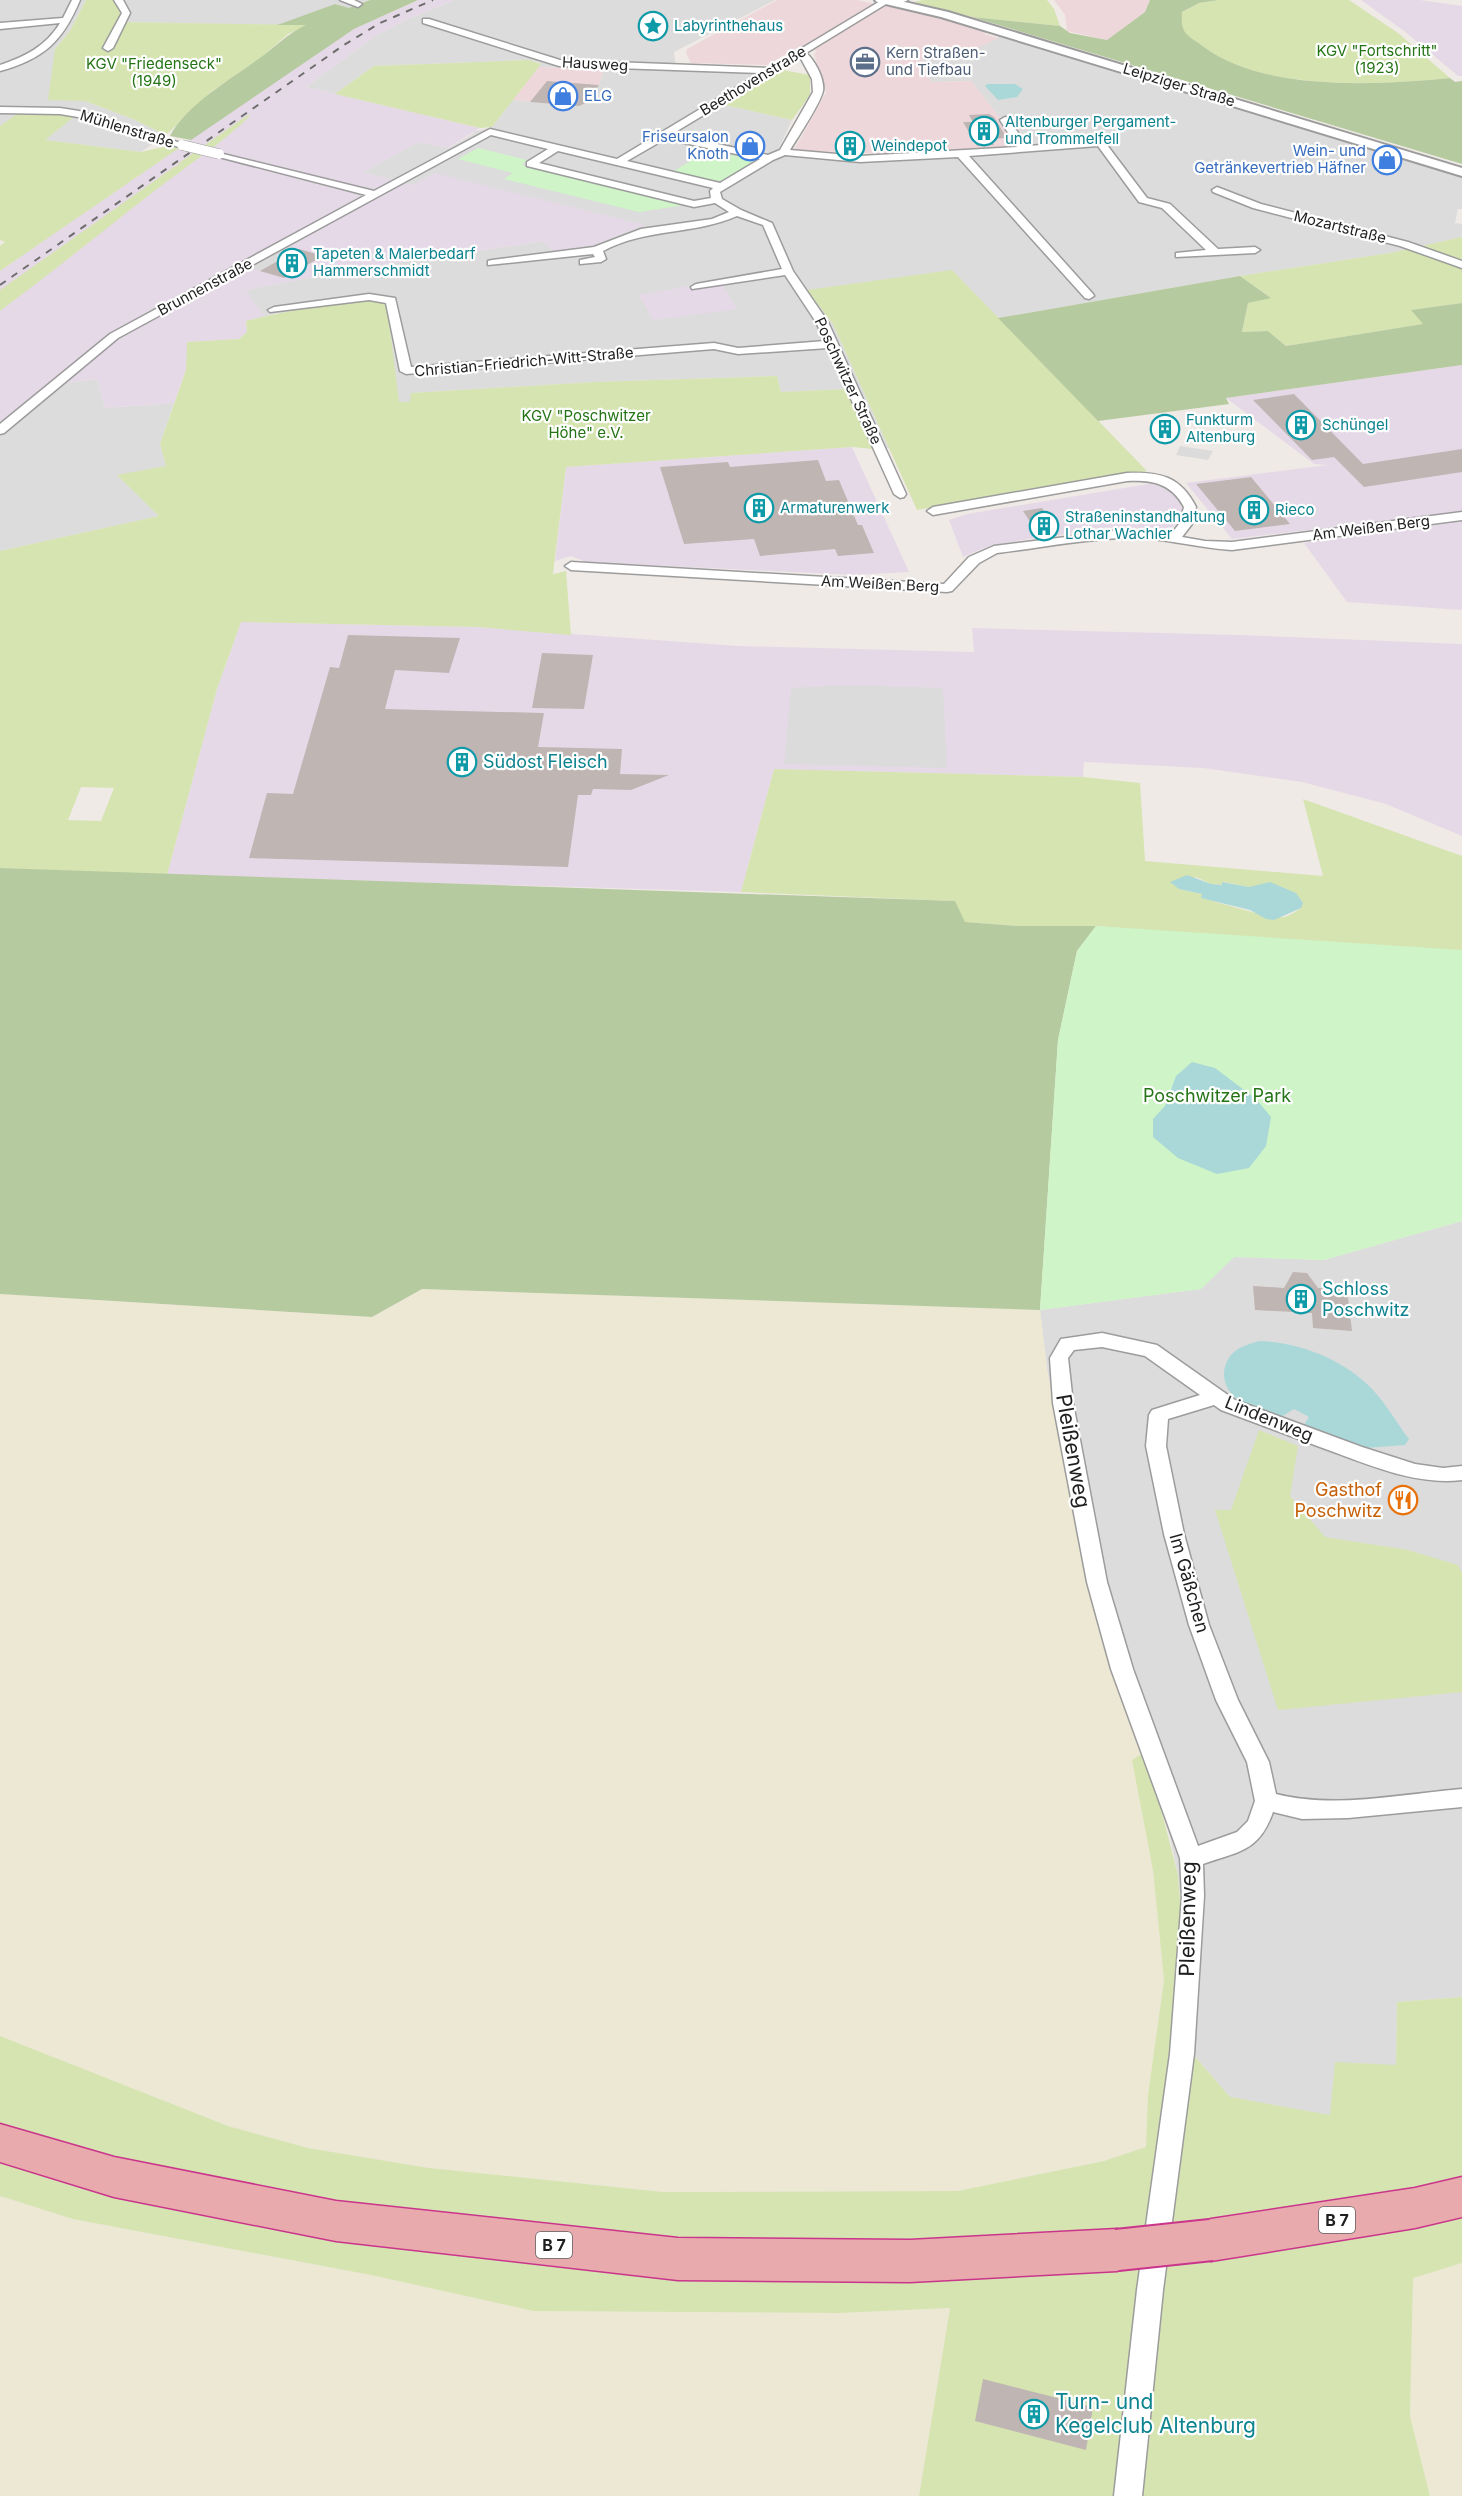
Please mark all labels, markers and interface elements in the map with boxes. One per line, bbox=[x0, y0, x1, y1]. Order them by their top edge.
place icon: Labyrinthehaus bbox=[637, 10, 669, 42]
place label: Labyrinthehaus bbox=[674, 16, 783, 35]
street label: Beethovenstraße bbox=[696, 41, 809, 120]
park label: KGV "Fortschritt" (1923) bbox=[1316, 41, 1438, 77]
place label: Kern Straßen- und Tiefbau bbox=[886, 43, 986, 79]
office icon: Kern Straßen- und Tiefbau bbox=[849, 46, 881, 78]
street label: Hausweg bbox=[561, 52, 629, 75]
park label: KGV "Friedenseck" (1949) bbox=[86, 54, 222, 90]
street label: Leipziger Straße bbox=[1121, 58, 1237, 111]
shop icon: ELG bbox=[547, 80, 579, 112]
place label: ELG bbox=[584, 86, 612, 105]
street label: Mühlenstraße bbox=[78, 105, 177, 152]
place label: Altenburger Pergament- und Trommelfell bbox=[1005, 112, 1176, 148]
building icon: Altenburger Pergament- und Trommelfell bbox=[968, 115, 1000, 147]
place label: Friseursalon Knoth bbox=[642, 127, 729, 163]
shop icon: Friseursalon Knoth bbox=[734, 130, 766, 162]
building icon: Weindepot bbox=[834, 130, 866, 162]
place label: Weindepot bbox=[871, 136, 947, 155]
place label: Wein- und Getränkevertrieb Häfner bbox=[1194, 141, 1366, 177]
shop icon: Wein- und Getränkevertrieb Häfner bbox=[1371, 144, 1403, 176]
street label: Mozartstraße bbox=[1292, 206, 1388, 247]
place label: Tapeten & Malerbedarf Hammerschmidt bbox=[313, 244, 476, 280]
building icon: Tapeten & Malerbedarf Hammerschmidt bbox=[276, 247, 308, 279]
street label: Brunnenstraße bbox=[154, 254, 255, 319]
street label: Poschwitzer Straße bbox=[811, 314, 886, 447]
street label: Christian-Friedrich-Witt-Straße bbox=[414, 342, 634, 381]
park label: KGV "Poschwitzer Höhe" e.V. bbox=[521, 406, 651, 442]
building icon: Schüngel bbox=[1285, 409, 1317, 441]
place label: Funkturm Altenburg bbox=[1186, 410, 1255, 446]
building icon: Funkturm Altenburg bbox=[1149, 413, 1181, 445]
place label: Schüngel bbox=[1322, 415, 1388, 434]
building icon: Armaturenwerk bbox=[743, 492, 775, 524]
building icon: Rieco bbox=[1238, 494, 1270, 526]
place label: Armaturenwerk bbox=[780, 498, 890, 517]
place label: Rieco bbox=[1275, 500, 1315, 519]
place label: Straßeninstandhaltung Lothar Wachler bbox=[1065, 507, 1225, 543]
building icon: Straßeninstandhaltung Lothar Wachler bbox=[1028, 510, 1060, 542]
street label: Am Weißen Berg bbox=[1311, 511, 1431, 544]
street label: Am Weißen Berg bbox=[820, 571, 940, 596]
building icon: Südost Fleisch bbox=[446, 746, 478, 778]
place label: Südost Fleisch bbox=[483, 751, 608, 772]
park label: Poschwitzer Park bbox=[1143, 1085, 1291, 1106]
place label: Schloss Poschwitz bbox=[1322, 1278, 1410, 1320]
building icon: Schloss Poschwitz bbox=[1285, 1283, 1317, 1315]
street label: Lindenweg bbox=[1222, 1391, 1316, 1446]
street label: Pleißenweg bbox=[1051, 1392, 1096, 1510]
place label: Gasthof Poschwitz bbox=[1294, 1479, 1382, 1521]
restaurant icon: Gasthof Poschwitz bbox=[1387, 1484, 1419, 1516]
street label: Im Gäßchen bbox=[1165, 1531, 1214, 1635]
street label: Pleißenweg bbox=[1174, 1861, 1201, 1977]
road number: B 7 bbox=[1319, 2207, 1355, 2233]
road number: B 7 bbox=[536, 2232, 572, 2258]
place label: Turn- und Kegelclub Altenburg bbox=[1055, 2389, 1256, 2438]
building icon: Turn- und Kegelclub Altenburg bbox=[1018, 2398, 1050, 2430]

